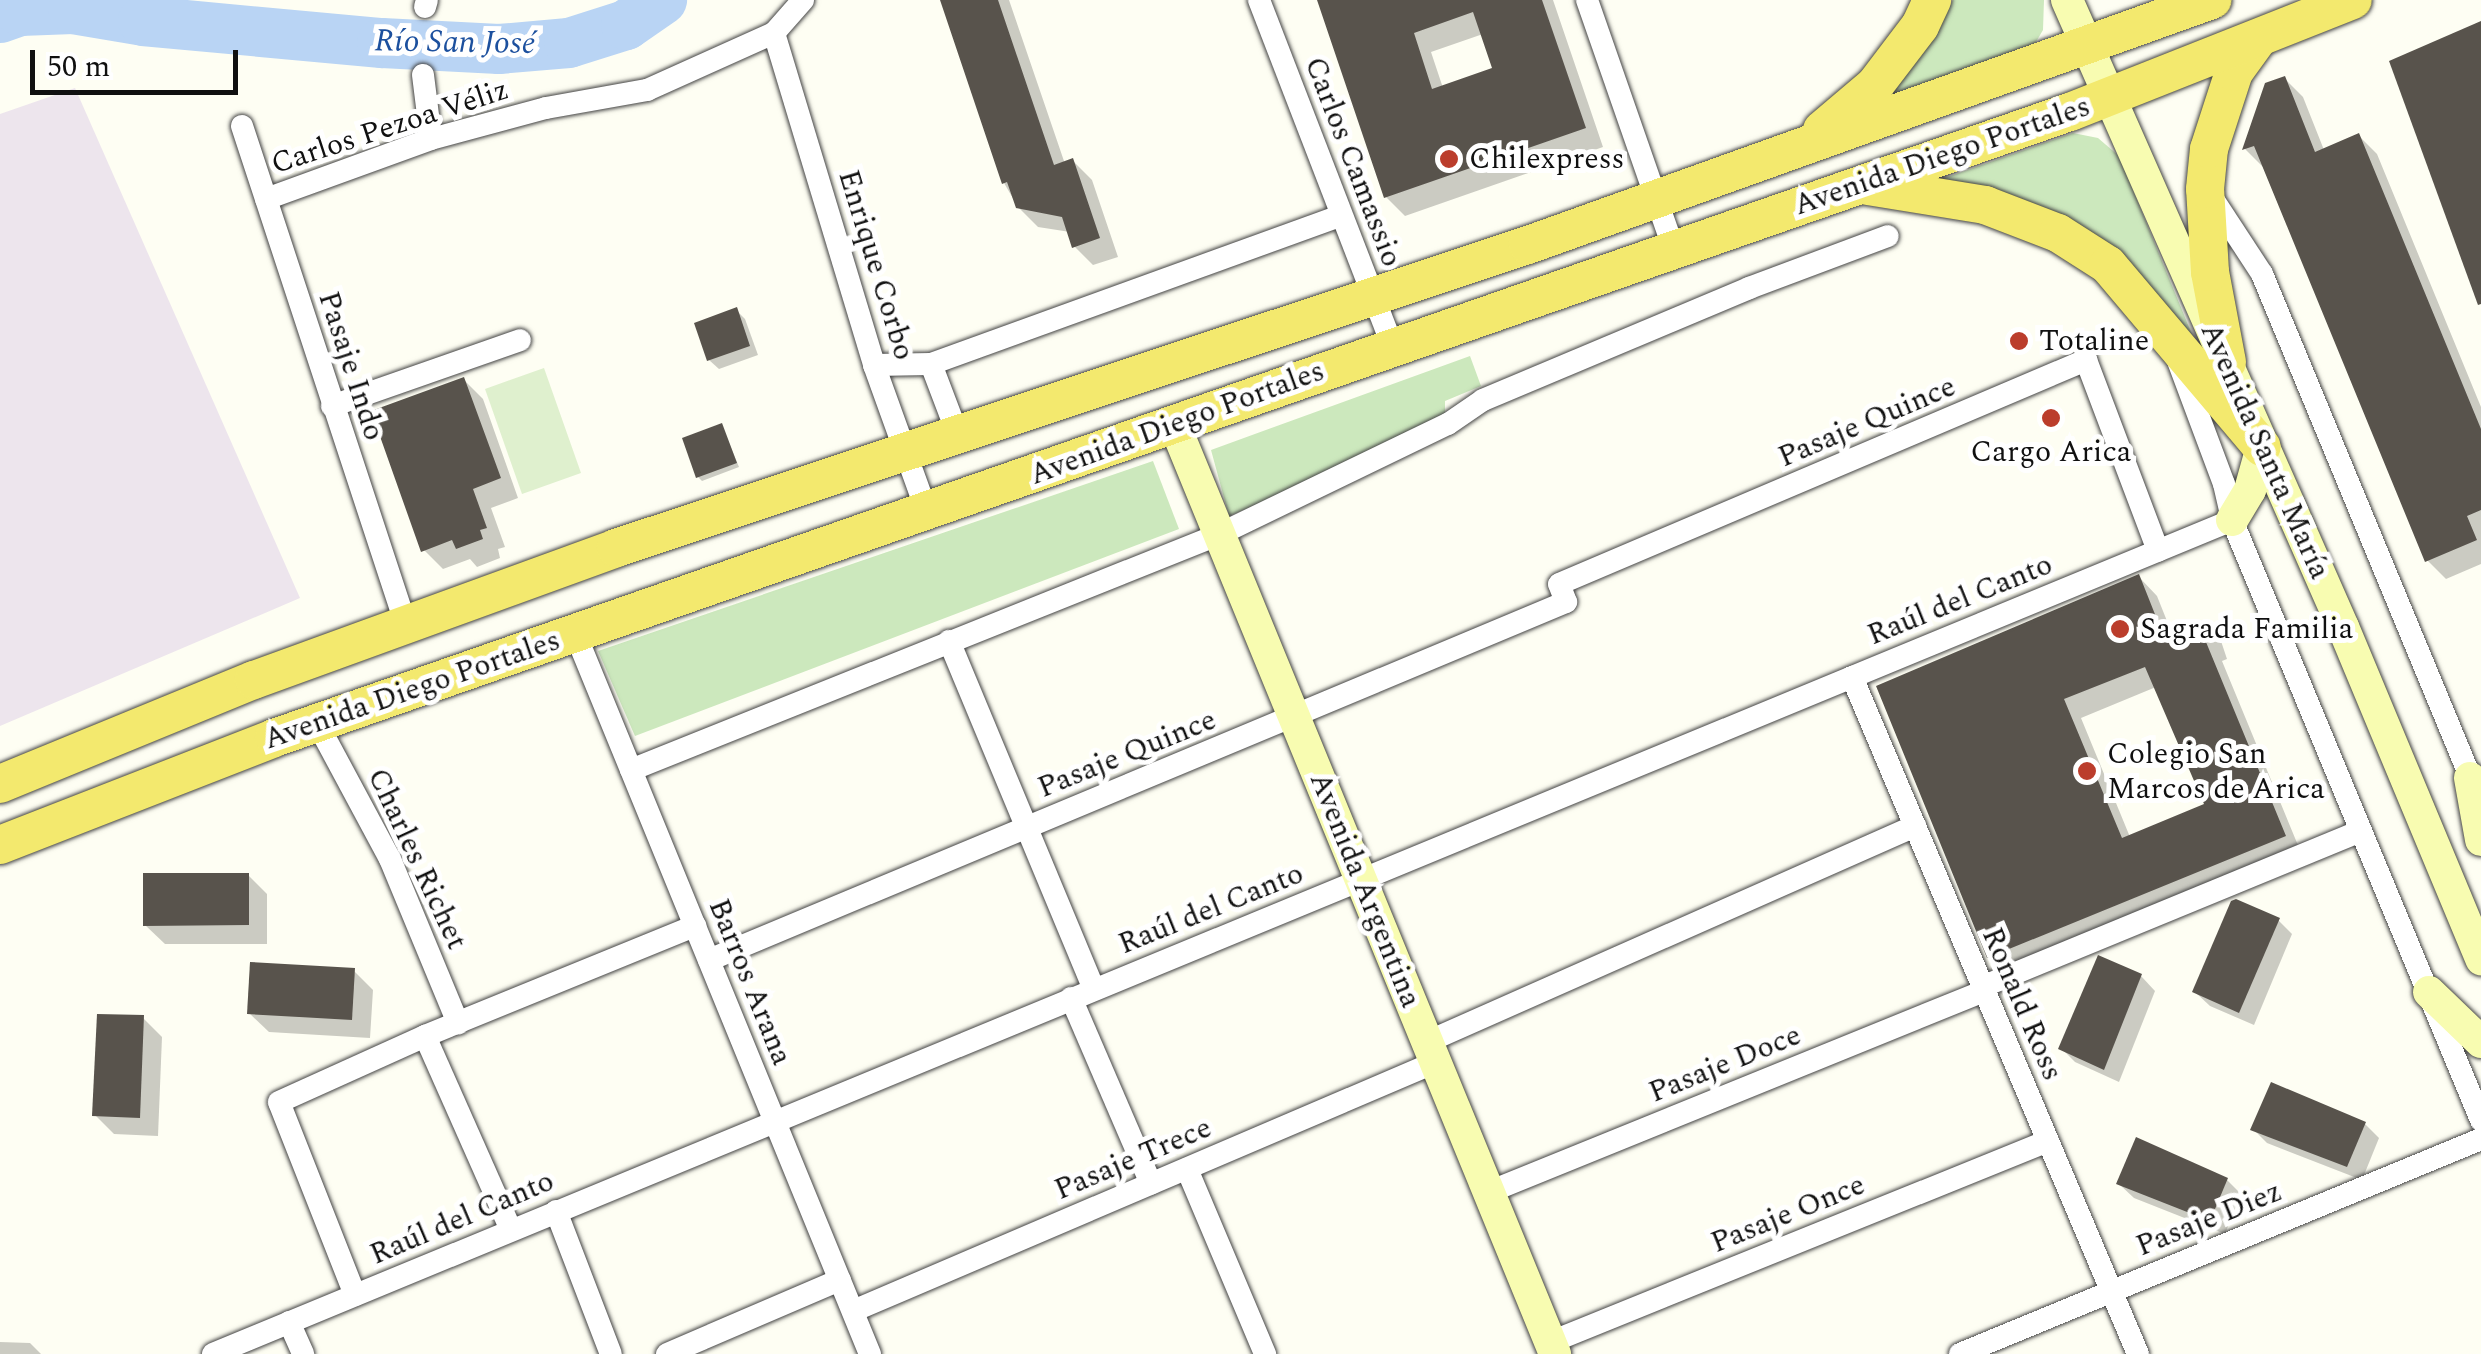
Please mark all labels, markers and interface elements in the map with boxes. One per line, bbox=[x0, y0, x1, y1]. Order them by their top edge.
water label: Río San José bbox=[374, 22, 536, 64]
scale bar bbox=[35, 30, 242, 92]
text: 50 m bbox=[47, 44, 110, 90]
street label: Carlos Camassio bbox=[1296, 52, 1410, 272]
street label: Carlos Pezoa Véliz bbox=[267, 72, 513, 182]
street label: Avenida Diego Portales bbox=[1789, 88, 2095, 224]
place label: Chilexpress bbox=[1469, 141, 1624, 177]
marker: Chilexpress bbox=[1438, 148, 1460, 170]
street label: Enrique Corbo bbox=[830, 166, 922, 364]
street label: Pasaje Indo bbox=[310, 287, 392, 445]
street label: Avenida Santa María bbox=[2192, 317, 2338, 585]
place label: Totaline bbox=[2039, 323, 2149, 359]
marker: Totaline bbox=[2008, 330, 2030, 352]
street label: Avenida Diego Portales bbox=[1025, 353, 1329, 493]
street label: Pasaje Quince bbox=[1773, 368, 1961, 476]
marker: Cargo Arica bbox=[2040, 407, 2062, 429]
place label: Cargo Arica bbox=[1971, 434, 2131, 470]
street label: Raúl del Canto bbox=[1862, 547, 2058, 653]
place label: Sagrada Familia bbox=[2140, 611, 2353, 647]
marker: Sagrada Familia bbox=[2109, 618, 2131, 640]
street label: Avenida Diego Portales bbox=[259, 622, 565, 758]
street label: Pasaje Quince bbox=[1033, 702, 1221, 806]
place label: Colegio San Marcos de Arica bbox=[2107, 736, 2325, 806]
marker: Colegio San Marcos de Arica bbox=[2076, 760, 2098, 782]
street label: Charles Richet bbox=[359, 763, 475, 955]
street label: Avenida Argentina bbox=[1301, 767, 1429, 1013]
street label: Raúl del Canto bbox=[1113, 856, 1309, 962]
street label: Barros Arana bbox=[700, 894, 800, 1070]
street label: Ronald Ross bbox=[1974, 922, 2070, 1086]
street label: Pasaje Doce bbox=[1644, 1017, 1806, 1111]
street label: Pasaje Trece bbox=[1049, 1110, 1217, 1208]
street label: Raúl del Canto bbox=[365, 1163, 559, 1273]
street label: Pasaje Once bbox=[1706, 1167, 1870, 1261]
street label: Pasaje Diez bbox=[2131, 1173, 2287, 1265]

